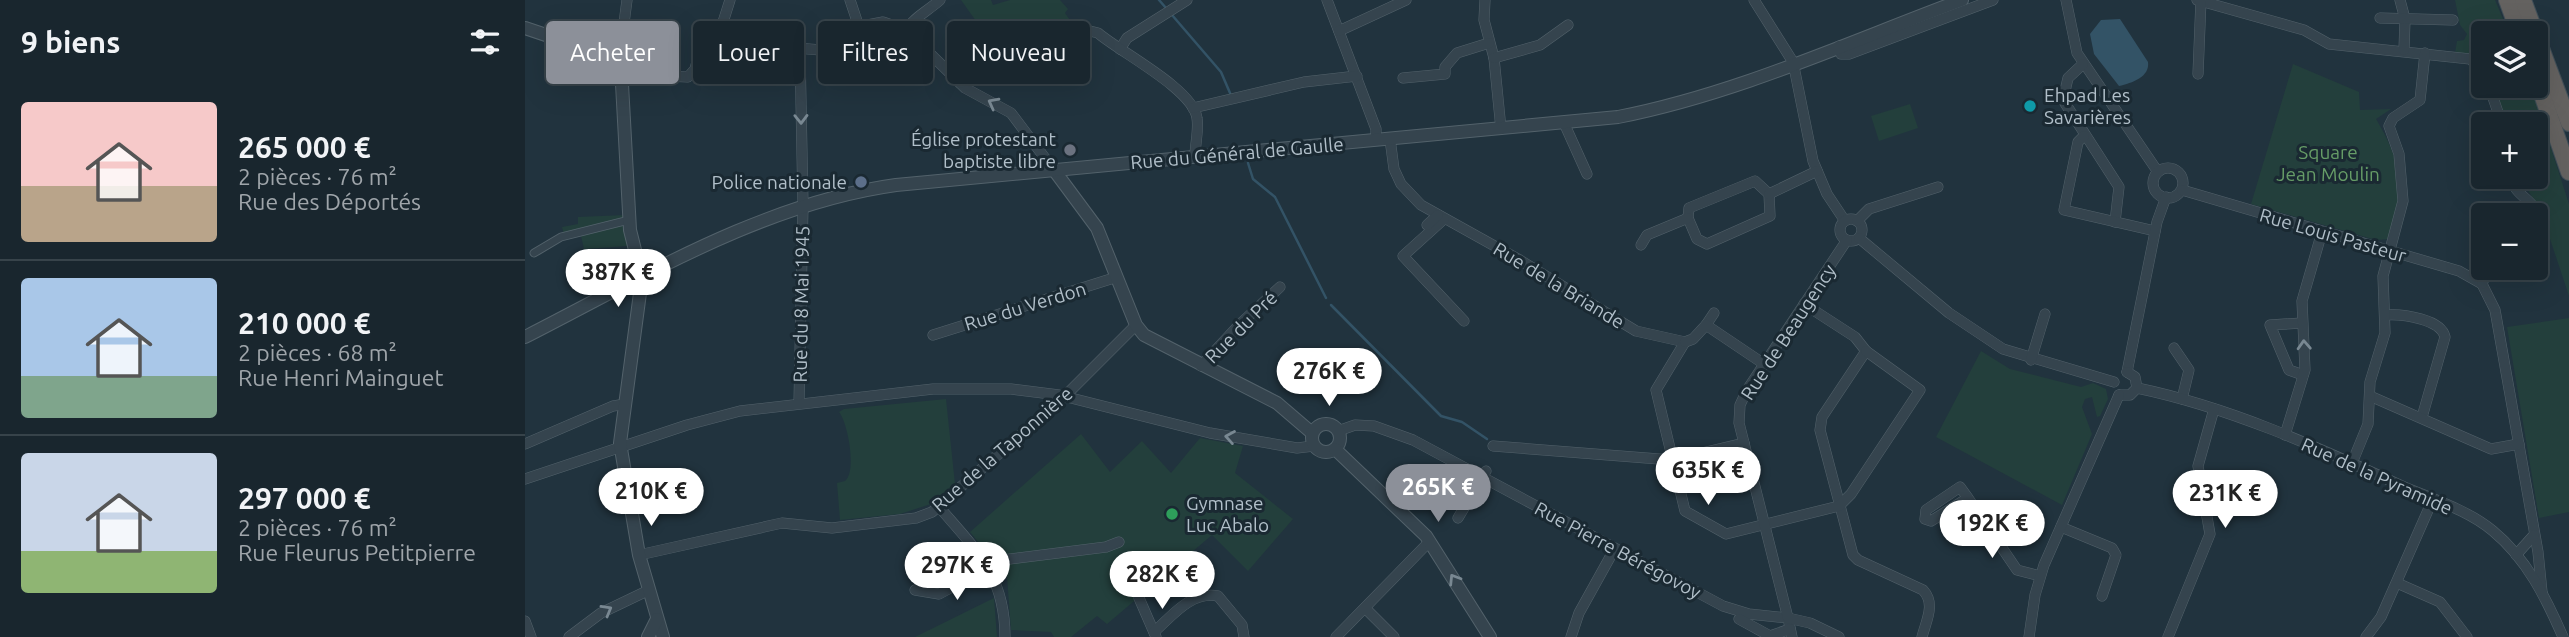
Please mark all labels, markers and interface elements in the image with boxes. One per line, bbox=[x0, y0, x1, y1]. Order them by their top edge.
chip: Acheter bbox=[546, 21, 679, 84]
chip: Louer bbox=[693, 21, 804, 84]
chip: Filtres bbox=[818, 21, 933, 84]
chip: Nouveau bbox=[947, 21, 1090, 84]
map controls bbox=[2471, 21, 2548, 280]
button: layers bbox=[2471, 21, 2548, 98]
icon: filters bbox=[466, 23, 504, 61]
text: 9 biens bbox=[21, 25, 120, 59]
place label: Ehpad Les Savarières bbox=[2044, 84, 2131, 128]
one-way arrow bbox=[987, 98, 1000, 111]
marker: Ehpad Les Savarières bbox=[2022, 98, 2038, 114]
button: + bbox=[2471, 112, 2548, 189]
one-way arrow bbox=[794, 113, 809, 124]
place label: Église protestant baptiste libre bbox=[911, 128, 1057, 172]
icon: home bbox=[77, 130, 161, 214]
text: 265 000 € bbox=[238, 130, 371, 164]
street label: Rue du Général de Gaulle bbox=[1129, 133, 1345, 173]
park label: Square Jean Moulin bbox=[2276, 141, 2380, 185]
marker: Église protestant baptiste libre bbox=[1062, 142, 1078, 158]
text: 2 pièces · 76 m² bbox=[238, 164, 397, 189]
place label: Police nationale bbox=[712, 171, 847, 193]
marker: Police nationale bbox=[853, 174, 869, 190]
text: Rue des Déportés bbox=[238, 189, 421, 214]
button: − bbox=[2471, 203, 2548, 280]
street label: Rue Louis Pasteur bbox=[2257, 204, 2409, 266]
street label: Rue du 8 Mai 1945 bbox=[789, 225, 813, 383]
street label: Rue de la Briande bbox=[1490, 237, 1628, 333]
pin: 387K € bbox=[561, 250, 675, 309]
text: 387K € bbox=[582, 259, 654, 284]
street label: Rue de Beaugency bbox=[1736, 260, 1840, 404]
street label: Rue du Verdon bbox=[962, 277, 1088, 335]
street label: Rue du Pré bbox=[1200, 286, 1282, 368]
icon: home bbox=[77, 306, 161, 390]
text: 210 000 € bbox=[238, 306, 371, 340]
text: 2 pièces · 68 m² bbox=[238, 340, 397, 365]
one-way arrow bbox=[2296, 340, 2311, 351]
pin: 276K € bbox=[1272, 348, 1386, 408]
text: 276K € bbox=[1293, 358, 1365, 383]
text: Rue Henri Mainguet bbox=[238, 365, 443, 390]
street label: Rue de la Taponnière bbox=[927, 382, 1077, 516]
one-way arrow bbox=[1224, 430, 1236, 445]
street label: Rue de la Pyramide bbox=[2298, 433, 2456, 519]
pin: 635K € bbox=[1651, 448, 1765, 507]
text: 635K € bbox=[1672, 457, 1744, 482]
pin: 265K € bbox=[1381, 464, 1495, 524]
pin: 210K € bbox=[594, 468, 708, 528]
pin: 231K € bbox=[2168, 470, 2282, 530]
text: 265K € bbox=[1402, 474, 1474, 499]
text: 210K € bbox=[615, 478, 687, 503]
text: 231K € bbox=[2189, 480, 2261, 505]
icon: home bbox=[77, 481, 161, 565]
text: 297 000 € bbox=[238, 481, 371, 515]
place label: Gymnase Luc Abalo bbox=[1186, 492, 1269, 536]
street label: Rue Pierre Bérégovoy bbox=[1531, 497, 1705, 603]
pin: 192K € bbox=[1935, 500, 2049, 560]
marker: Gymnase Luc Abalo bbox=[1164, 506, 1180, 522]
text: 192K € bbox=[1956, 510, 2028, 535]
text: 2 pièces · 76 m² bbox=[238, 515, 397, 540]
text: Rue Fleurus Petitpierre bbox=[238, 540, 476, 565]
pin: 297K € bbox=[900, 542, 1014, 602]
text: 297K € bbox=[921, 552, 993, 577]
pin: 282K € bbox=[1105, 552, 1219, 611]
text: 282K € bbox=[1126, 561, 1198, 586]
one-way arrow bbox=[1449, 574, 1462, 587]
one-way arrow bbox=[600, 605, 612, 618]

